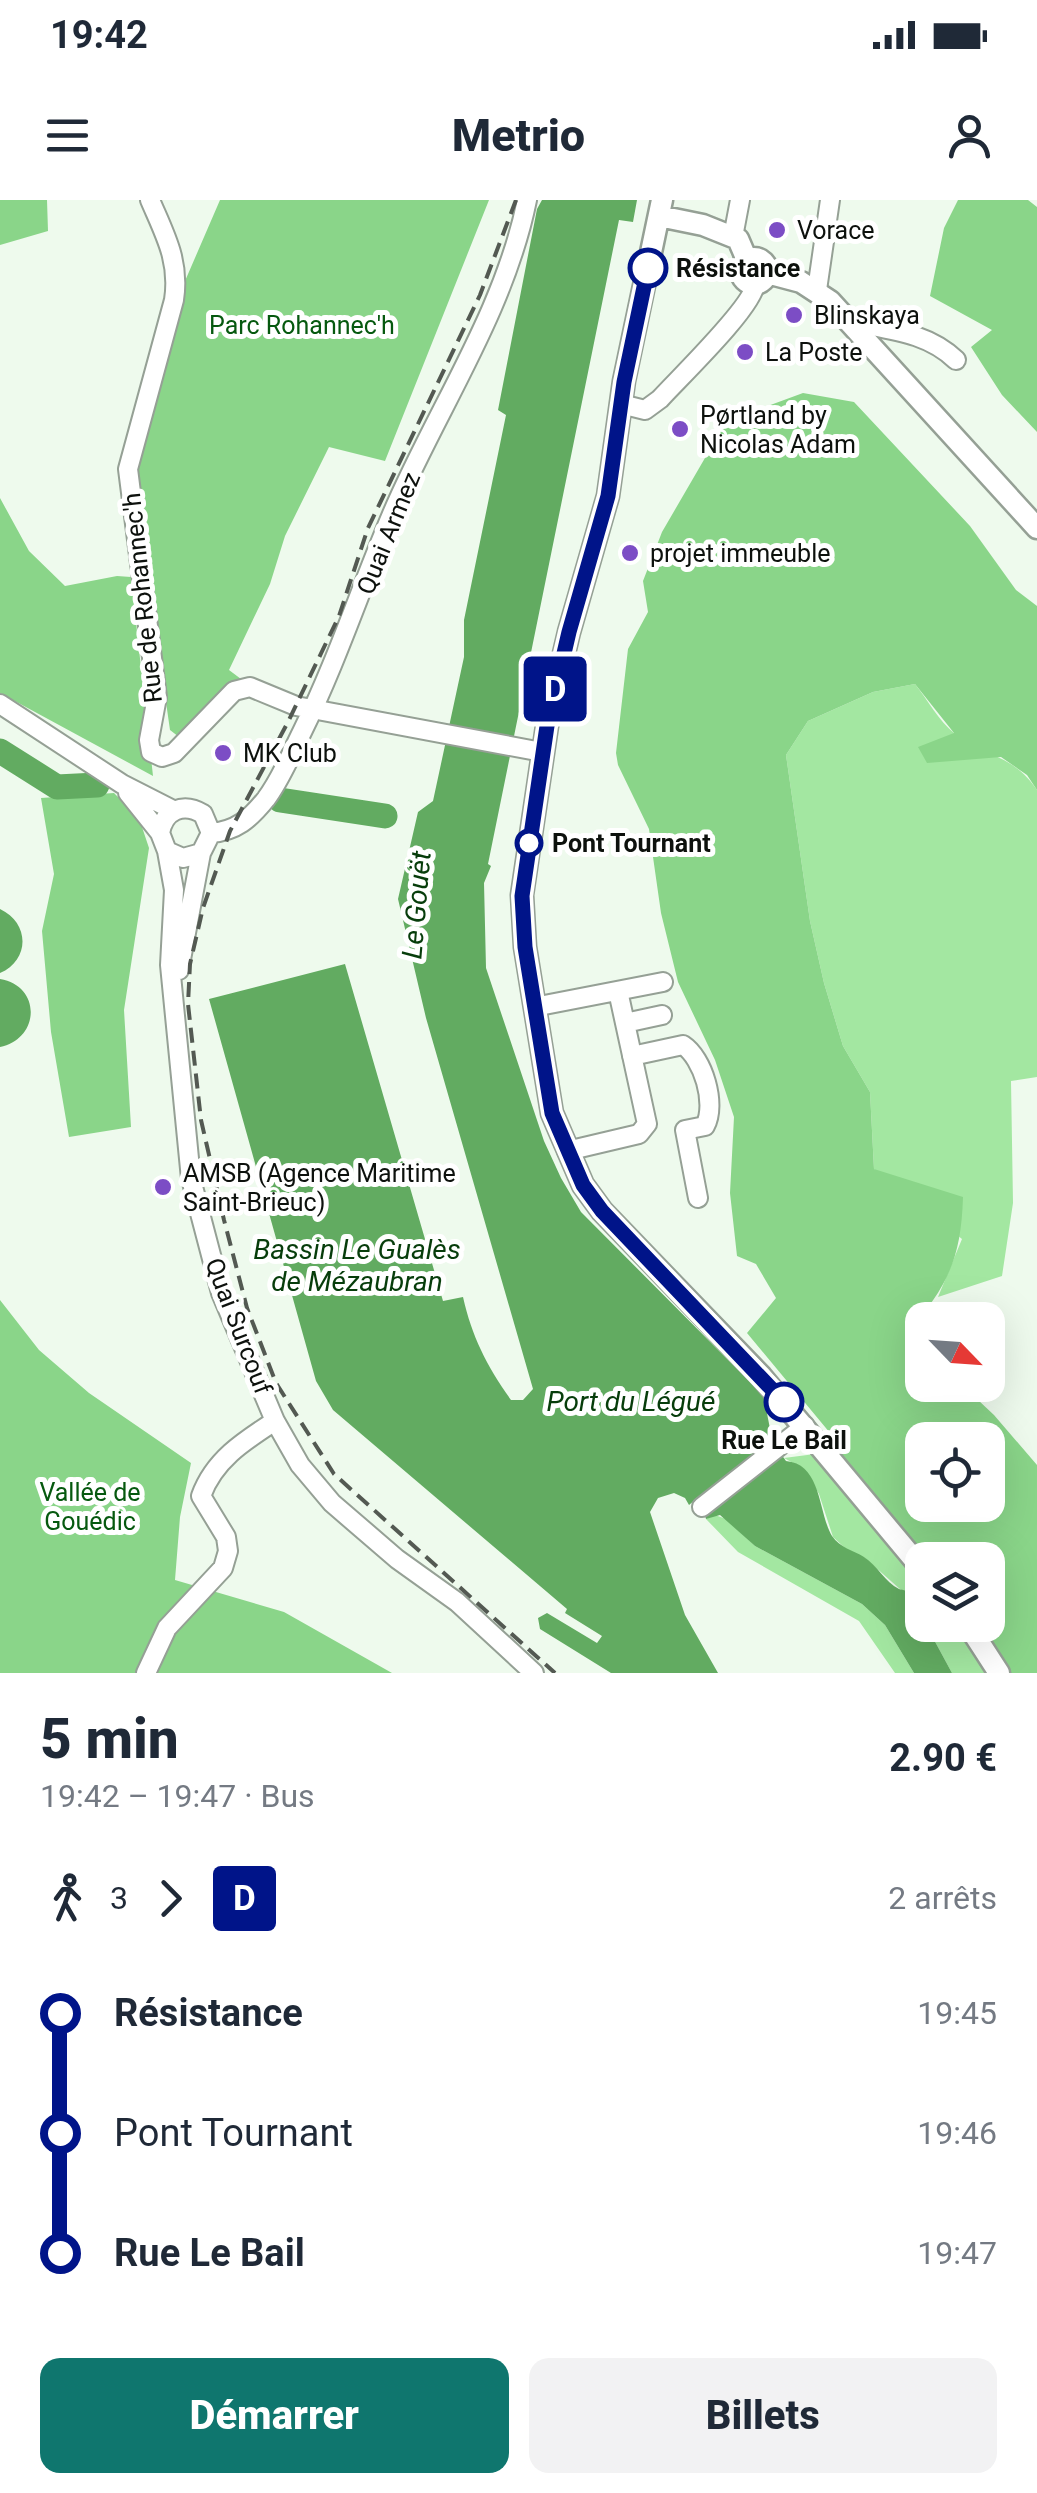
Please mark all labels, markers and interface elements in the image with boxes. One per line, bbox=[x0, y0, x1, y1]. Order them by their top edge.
text: 19:42 bbox=[50, 13, 148, 57]
icon: menu bbox=[40, 108, 95, 163]
icon: person bbox=[942, 108, 997, 163]
text: Metrio bbox=[452, 109, 585, 162]
place label: Vorace bbox=[797, 216, 875, 245]
marker: Vorace bbox=[766, 219, 788, 241]
marker: Résistance bbox=[629, 249, 667, 287]
place label: Résistance bbox=[676, 254, 800, 283]
place label: Blinskaya bbox=[814, 301, 920, 330]
marker: Blinskaya bbox=[783, 304, 805, 326]
park label: Parc Rohannec'h bbox=[209, 311, 395, 340]
place label: La Poste bbox=[765, 338, 862, 367]
marker: La Poste bbox=[734, 341, 756, 363]
place label: Pørtland by Nicolas Adam bbox=[700, 401, 856, 459]
marker: Pørtland by Nicolas Adam bbox=[669, 418, 691, 440]
street label: Quai Armez bbox=[351, 468, 426, 599]
street label: Rue de Rohannec'h bbox=[117, 491, 168, 704]
place label: projet immeuble bbox=[650, 539, 830, 568]
marker: projet immeuble bbox=[619, 542, 641, 564]
line badge: D bbox=[522, 656, 588, 722]
text: D bbox=[544, 669, 566, 710]
place label: MK Club bbox=[243, 739, 337, 768]
marker: MK Club bbox=[212, 742, 234, 764]
place label: Pont Tournant bbox=[552, 829, 711, 858]
marker: Pont Tournant bbox=[516, 830, 542, 856]
water label: Le Gouët bbox=[395, 849, 438, 960]
place label: AMSB (Agence Maritime Saint-Brieuc) bbox=[183, 1159, 456, 1217]
marker: AMSB (Agence Maritime Saint-Brieuc) bbox=[152, 1176, 174, 1198]
water label: Bassin Le Gualès de Mézaubran bbox=[253, 1233, 461, 1298]
street label: Quai Surcouf bbox=[199, 1254, 278, 1399]
north arrow bbox=[905, 1302, 1005, 1402]
map controls bbox=[905, 1302, 1005, 1642]
marker: Rue Le Bail bbox=[765, 1383, 803, 1421]
water label: Port du Légué bbox=[547, 1385, 715, 1418]
button: locate bbox=[905, 1422, 1005, 1522]
place label: Rue Le Bail bbox=[721, 1426, 847, 1455]
park label: Vallée de Gouédic bbox=[39, 1478, 141, 1536]
button: layers bbox=[905, 1542, 1005, 1642]
text: 5 min bbox=[40, 1707, 179, 1771]
text: 2.90 € bbox=[889, 1736, 997, 1780]
text: 19:42 – 19:47 · Bus bbox=[40, 1777, 315, 1815]
icon: walk bbox=[40, 1871, 95, 1926]
icon: forward bbox=[143, 1871, 198, 1926]
text: D bbox=[233, 1878, 256, 1919]
text: 3 bbox=[110, 1879, 128, 1917]
text: 2 arrêts bbox=[888, 1879, 997, 1917]
text: Résistance bbox=[114, 1991, 303, 2035]
text: 19:45 bbox=[917, 1994, 997, 2032]
text: Pont Tournant bbox=[114, 2111, 353, 2155]
text: 19:46 bbox=[917, 2114, 997, 2152]
text: Rue Le Bail bbox=[114, 2231, 305, 2275]
text: 19:47 bbox=[917, 2234, 997, 2272]
button: Démarrer bbox=[40, 2358, 509, 2473]
button: Billets bbox=[529, 2358, 997, 2473]

